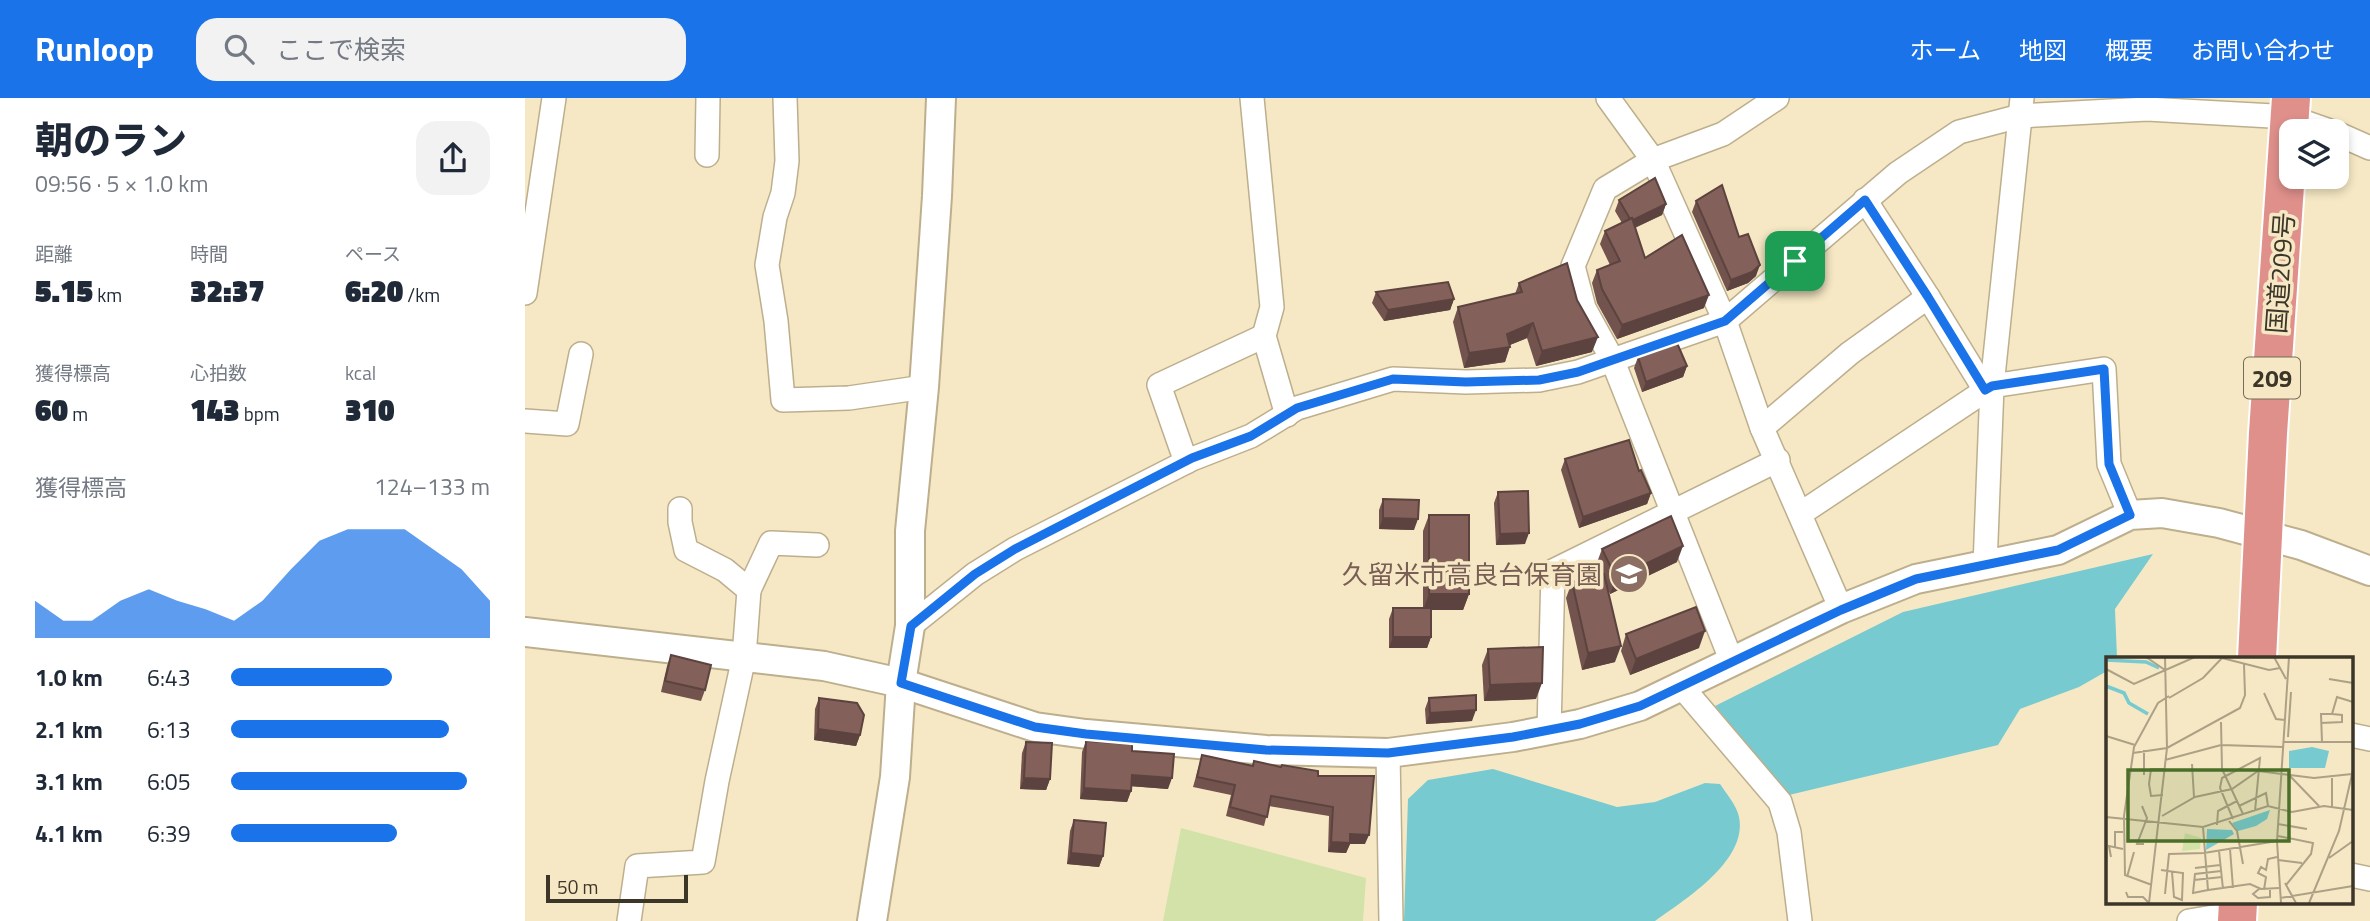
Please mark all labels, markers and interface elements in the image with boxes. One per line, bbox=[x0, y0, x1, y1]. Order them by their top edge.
search box bbox=[196, 18, 686, 81]
text: Runloop bbox=[35, 24, 154, 74]
icon: search bbox=[220, 30, 258, 68]
text: ここで検索 bbox=[276, 30, 406, 69]
text: ホーム bbox=[1910, 32, 1981, 68]
text: 地図 bbox=[2019, 32, 2067, 68]
text: 概要 bbox=[2105, 32, 2153, 68]
text: お問い合わせ bbox=[2191, 32, 2335, 68]
text: 朝のラン bbox=[35, 111, 187, 169]
map controls bbox=[2279, 119, 2349, 189]
button: layers bbox=[2279, 119, 2349, 189]
button: share bbox=[416, 121, 490, 195]
text: 09:56 · 5 × 1.0 km bbox=[35, 166, 209, 201]
street label: 国道209号 bbox=[2256, 211, 2304, 335]
pin bbox=[1765, 231, 1825, 291]
text: 距離 bbox=[35, 239, 73, 268]
text: 時間 bbox=[190, 239, 228, 268]
text: ペース bbox=[345, 239, 401, 268]
icon: arrive bbox=[1776, 242, 1814, 280]
text: 5.15 bbox=[35, 268, 93, 314]
text: 32:37 bbox=[190, 268, 265, 314]
text: 6:20 bbox=[345, 268, 403, 314]
text: km bbox=[93, 280, 122, 309]
text: /km bbox=[403, 280, 440, 309]
text: 獲得標高 bbox=[35, 358, 111, 387]
text: 心拍数 bbox=[190, 358, 247, 387]
text: kcal bbox=[345, 358, 376, 387]
road number: 209 bbox=[2244, 358, 2300, 398]
text: 60 bbox=[35, 387, 68, 433]
text: 143 bbox=[190, 387, 240, 433]
text: 310 bbox=[345, 387, 395, 433]
text: m bbox=[68, 399, 88, 428]
text: bpm bbox=[240, 399, 280, 428]
text: 124–133 m bbox=[374, 469, 490, 504]
text: 獲得標高 bbox=[35, 470, 127, 505]
school or university icon: 久留米市高良台保育園 bbox=[1608, 553, 1650, 595]
place label: 久留米市高良台保育園 bbox=[1342, 555, 1602, 594]
inset map bbox=[2106, 657, 2353, 904]
text: 1.0 km bbox=[35, 660, 103, 695]
text: 6:43 bbox=[147, 660, 191, 695]
text: 2.1 km bbox=[35, 712, 103, 747]
text: 6:13 bbox=[147, 712, 191, 747]
text: 3.1 km bbox=[35, 764, 103, 799]
text: 6:05 bbox=[147, 764, 191, 799]
text: 4.1 km bbox=[35, 816, 103, 851]
text: 6:39 bbox=[147, 816, 191, 851]
scale bar bbox=[546, 872, 688, 904]
text: 50 m bbox=[557, 872, 598, 901]

